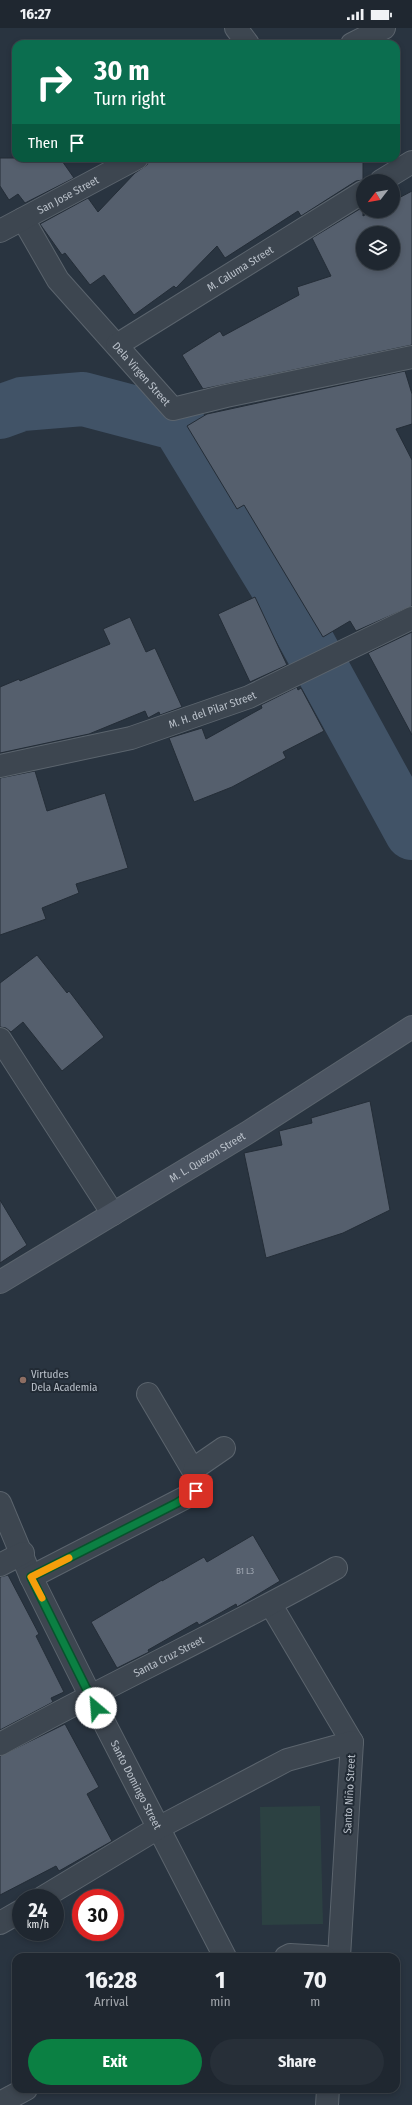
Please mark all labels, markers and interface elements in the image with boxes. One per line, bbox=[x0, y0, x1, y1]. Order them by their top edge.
text: 16:27 bbox=[20, 5, 51, 23]
text: 30 m bbox=[94, 54, 150, 87]
icon: right bbox=[28, 56, 80, 108]
text: Turn right bbox=[94, 88, 166, 110]
icon: arrive bbox=[66, 132, 88, 154]
text: Then bbox=[28, 134, 58, 152]
street label: San Jose Street bbox=[35, 173, 102, 217]
north arrow bbox=[356, 174, 400, 218]
map controls bbox=[356, 174, 400, 270]
button: layers bbox=[356, 226, 400, 270]
street label: M. Caluma Street bbox=[205, 243, 276, 294]
street label: Dela Virgen Street bbox=[110, 340, 173, 409]
street label: M. H. del Pilar Street bbox=[167, 688, 259, 731]
street label: M. L. Quezon Street bbox=[167, 1129, 248, 1185]
place label: Virtudes Dela Academia bbox=[31, 1368, 97, 1394]
marker: Virtudes Dela Academia bbox=[18, 1375, 28, 1385]
pin bbox=[179, 1474, 213, 1508]
icon: arrive bbox=[185, 1480, 207, 1502]
house number: B1 L3 bbox=[236, 1566, 254, 1576]
street label: Santa Cruz Street bbox=[131, 1633, 207, 1680]
position arrow bbox=[75, 1687, 117, 1729]
street label: Santo Domingo Street bbox=[107, 1738, 164, 1832]
street label: Santo Niño Street bbox=[341, 1754, 358, 1834]
speed limit sign: 30 bbox=[72, 1889, 124, 1941]
text: 24 bbox=[28, 1898, 48, 1922]
text: km/h bbox=[27, 1919, 49, 1931]
text: 16:28 bbox=[85, 1966, 137, 1994]
text: 1 bbox=[215, 1966, 226, 1994]
text: 70 bbox=[304, 1966, 327, 1994]
text: Arrival bbox=[94, 1994, 128, 2009]
text: min bbox=[210, 1994, 230, 2009]
text: m bbox=[310, 1994, 320, 2009]
button: Exit bbox=[28, 2039, 202, 2085]
button: Share bbox=[210, 2039, 384, 2085]

